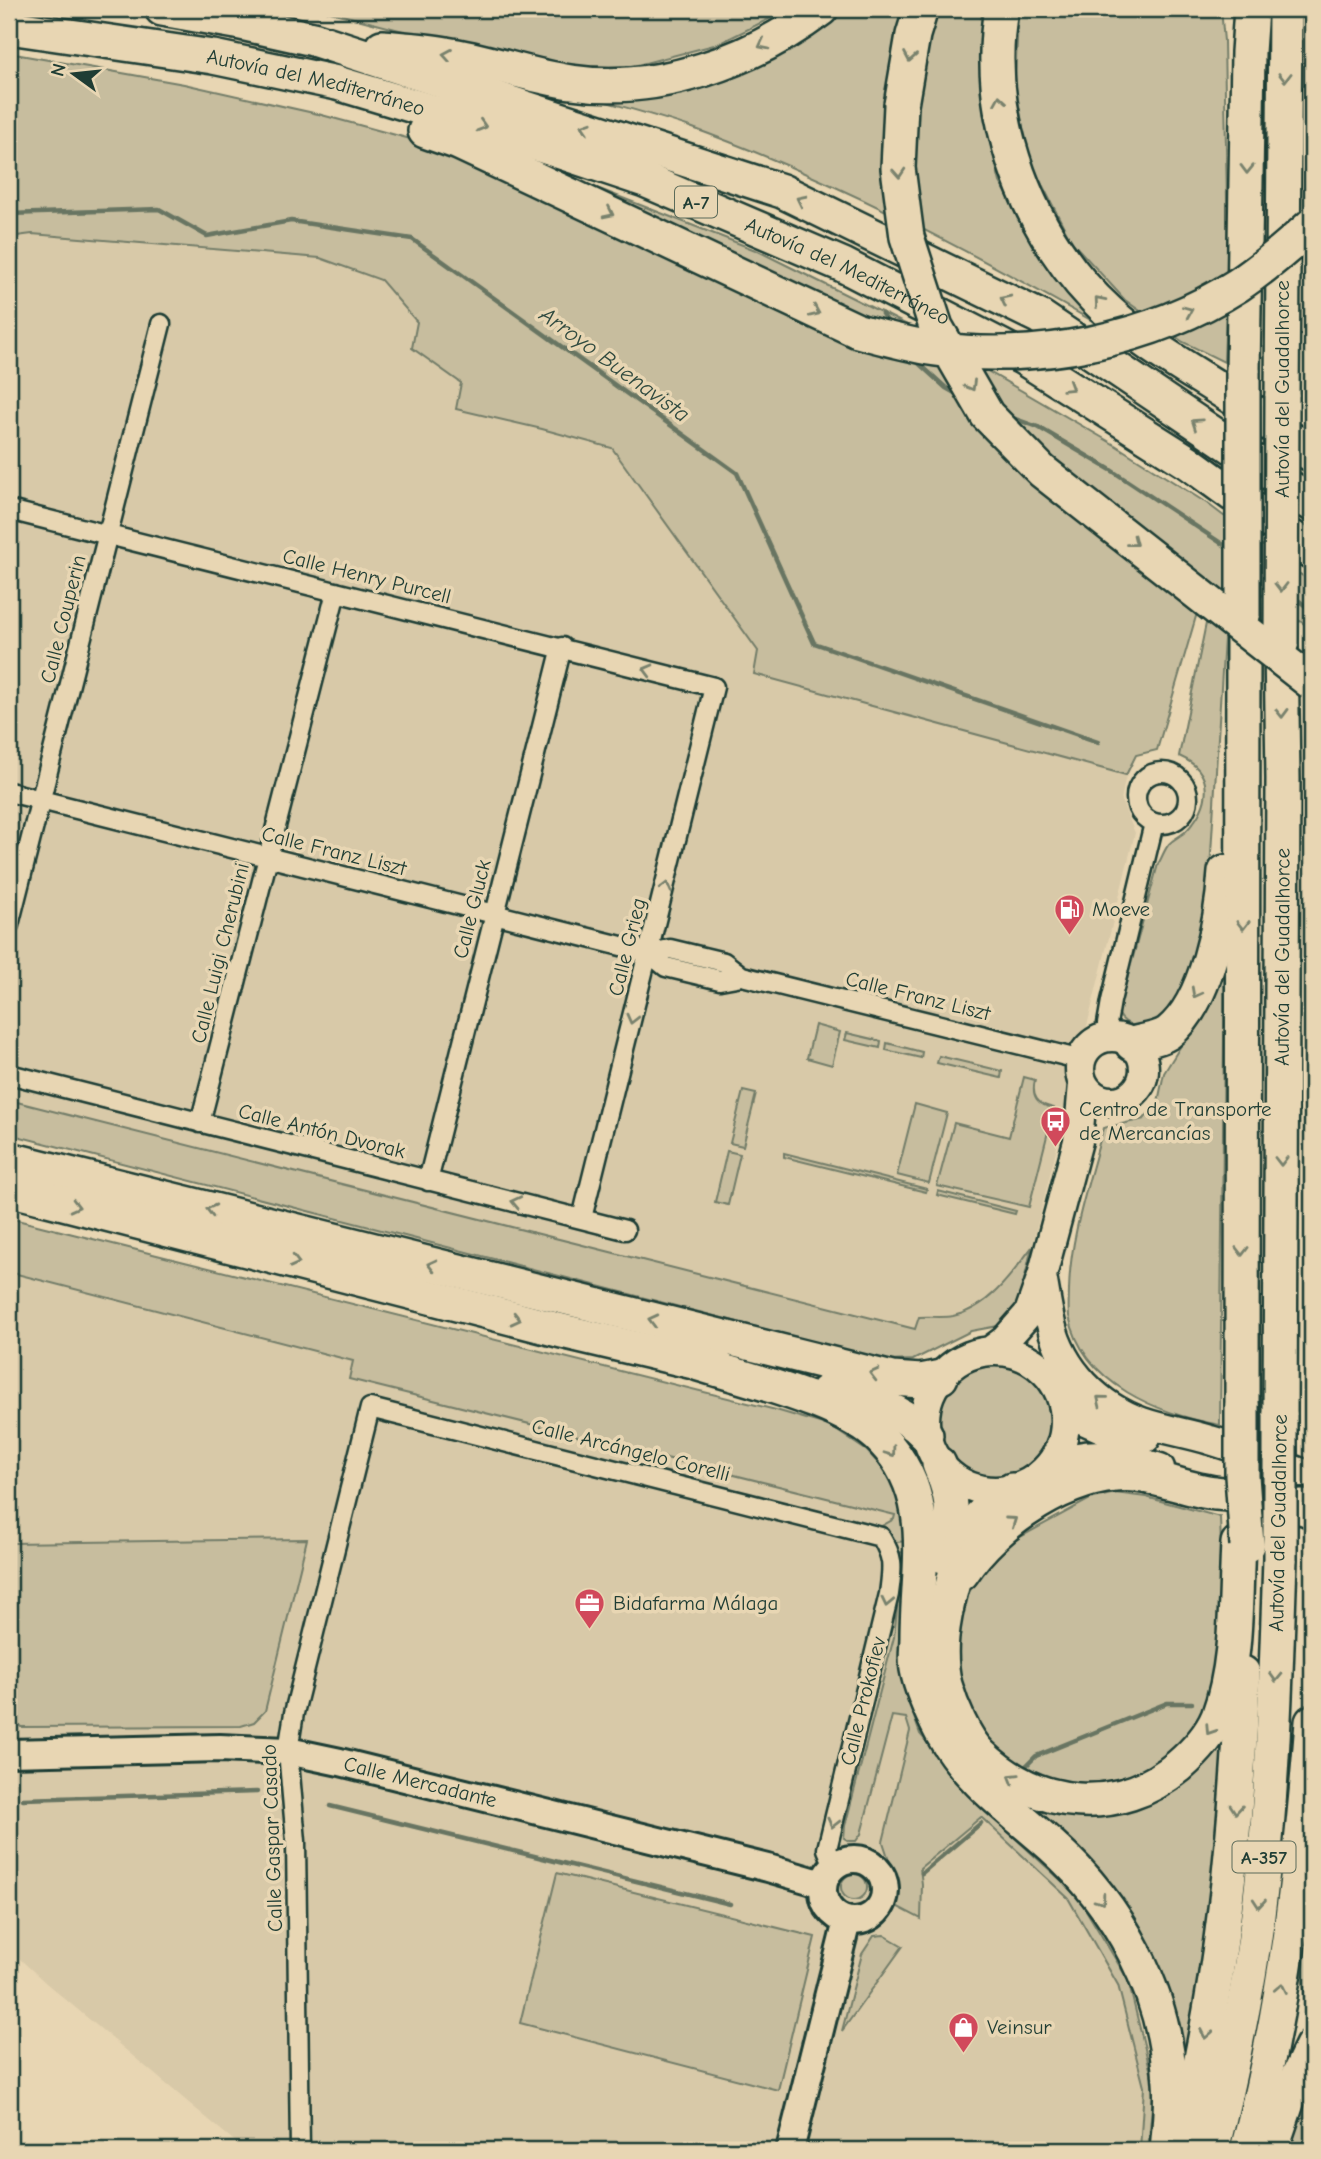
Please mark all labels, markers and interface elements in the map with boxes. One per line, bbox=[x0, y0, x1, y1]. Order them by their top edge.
one-way arrow bbox=[758, 37, 770, 51]
north arrow bbox=[38, 38, 108, 108]
street label: Autovía del Mediterráneo bbox=[205, 44, 428, 121]
one-way arrow bbox=[441, 48, 453, 63]
one-way arrow bbox=[903, 51, 918, 63]
text: N bbox=[46, 61, 71, 79]
one-way arrow bbox=[1277, 72, 1293, 83]
one-way arrow bbox=[993, 94, 1008, 106]
one-way arrow bbox=[476, 118, 488, 133]
one-way arrow bbox=[580, 121, 592, 135]
one-way arrow bbox=[1239, 164, 1254, 175]
one-way arrow bbox=[891, 168, 906, 179]
road number: A-7 bbox=[675, 186, 717, 218]
one-way arrow bbox=[796, 194, 808, 208]
one-way arrow bbox=[602, 205, 614, 219]
street label: Autovía del Mediterráneo bbox=[741, 212, 954, 330]
street label: Autovía del Guadalhorce bbox=[1270, 280, 1294, 498]
one-way arrow bbox=[1000, 295, 1012, 309]
one-way arrow bbox=[1095, 296, 1107, 309]
water label: Arroyo Buenavista bbox=[534, 300, 695, 428]
one-way arrow bbox=[808, 303, 820, 317]
one-way arrow bbox=[1182, 305, 1194, 319]
one-way arrow bbox=[1062, 378, 1075, 391]
one-way arrow bbox=[962, 379, 975, 392]
one-way arrow bbox=[1191, 419, 1204, 431]
one-way arrow bbox=[1126, 534, 1138, 547]
street label: Calle Henry Purcell bbox=[280, 543, 454, 609]
street label: Calle Couperin bbox=[35, 552, 91, 686]
one-way arrow bbox=[1273, 582, 1289, 592]
one-way arrow bbox=[642, 664, 654, 678]
one-way arrow bbox=[1275, 708, 1290, 719]
street label: Calle Franz Liszt bbox=[259, 821, 410, 881]
street label: Autovía del Guadalhorce bbox=[1270, 848, 1295, 1066]
street label: Calle Gluck bbox=[448, 857, 496, 961]
street label: Calle Luigi Cherubini bbox=[186, 860, 254, 1046]
one-way arrow bbox=[657, 881, 672, 893]
fuel station icon: Moeve bbox=[1052, 892, 1086, 936]
street label: Calle Grieg bbox=[603, 895, 651, 999]
place label: Moeve bbox=[1092, 897, 1150, 921]
one-way arrow bbox=[1235, 920, 1251, 931]
street label: Calle Franz Liszt bbox=[843, 966, 994, 1026]
one-way arrow bbox=[1190, 985, 1204, 998]
one-way arrow bbox=[626, 1013, 640, 1025]
place label: Centro de Transporte de Mercancías bbox=[1079, 1097, 1271, 1145]
street label: Calle Antón Dvorak bbox=[236, 1099, 408, 1163]
bus stop icon: Centro de Transporte de Mercancías bbox=[1039, 1104, 1073, 1148]
one-way arrow bbox=[1273, 1156, 1289, 1167]
one-way arrow bbox=[510, 1196, 522, 1211]
one-way arrow bbox=[69, 1198, 81, 1212]
one-way arrow bbox=[205, 1204, 217, 1218]
one-way arrow bbox=[1234, 1246, 1250, 1256]
one-way arrow bbox=[289, 1254, 301, 1268]
one-way arrow bbox=[426, 1259, 438, 1273]
one-way arrow bbox=[509, 1311, 521, 1325]
one-way arrow bbox=[647, 1314, 659, 1328]
one-way arrow bbox=[868, 1368, 880, 1382]
one-way arrow bbox=[1096, 1395, 1109, 1408]
street label: Calle Arcángelo Corelli bbox=[529, 1414, 733, 1486]
street label: Autovía del Guadalhorce bbox=[1264, 1414, 1292, 1632]
one-way arrow bbox=[883, 1444, 896, 1457]
one-way arrow bbox=[1004, 1517, 1017, 1529]
office icon: Bidafarma Málaga bbox=[573, 1586, 607, 1630]
place label: Bidafarma Málaga bbox=[613, 1591, 778, 1615]
one-way arrow bbox=[881, 1596, 896, 1608]
street label: Calle Prokofiev bbox=[835, 1634, 891, 1768]
one-way arrow bbox=[1268, 1671, 1283, 1682]
one-way arrow bbox=[1205, 1722, 1218, 1735]
street label: Calle Gaspar Casado bbox=[257, 1744, 287, 1932]
street label: Calle Mercadante bbox=[341, 1751, 499, 1812]
one-way arrow bbox=[1008, 1774, 1021, 1787]
one-way arrow bbox=[1229, 1804, 1244, 1815]
one-way arrow bbox=[827, 1817, 842, 1829]
road number: A-357 bbox=[1232, 1842, 1296, 1872]
one-way arrow bbox=[1093, 1892, 1105, 1904]
one-way arrow bbox=[1252, 1898, 1267, 1909]
one-way arrow bbox=[1273, 1982, 1288, 1994]
shop icon: Veinsur bbox=[947, 2010, 981, 2054]
place label: Veinsur bbox=[987, 2015, 1052, 2039]
one-way arrow bbox=[1199, 2028, 1214, 2040]

